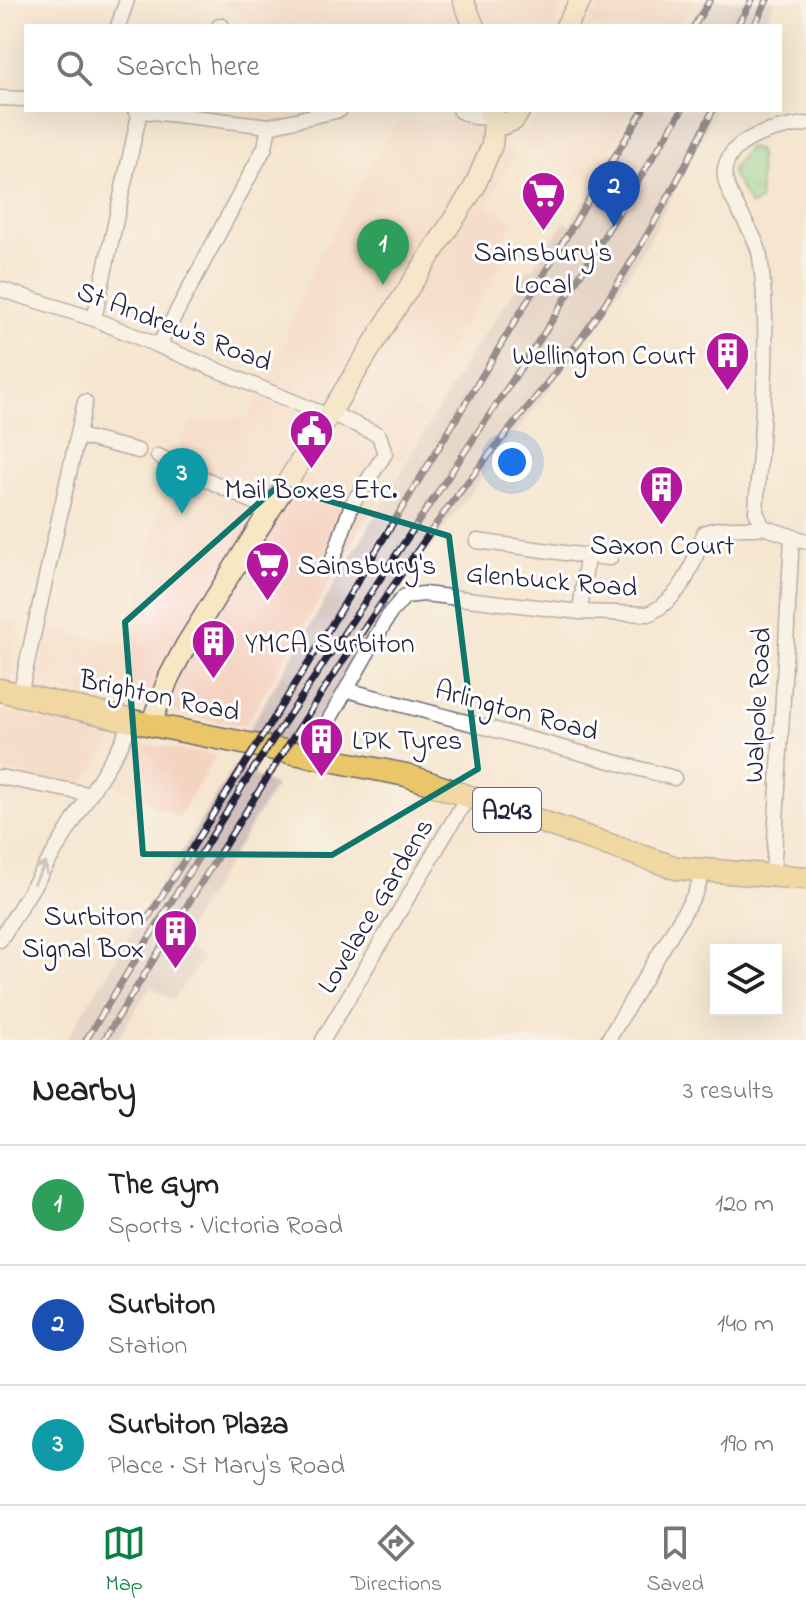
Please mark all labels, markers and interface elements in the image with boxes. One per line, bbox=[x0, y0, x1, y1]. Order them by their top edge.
search box bbox=[24, 24, 782, 112]
icon: search bbox=[52, 46, 96, 90]
text: Search here bbox=[116, 46, 260, 90]
pin: 2 bbox=[588, 161, 640, 227]
supermarket icon: Sainsbury's Local bbox=[519, 170, 567, 233]
pin: 1 bbox=[357, 219, 409, 285]
place label: Sainsbury's Local bbox=[474, 234, 612, 307]
street label: St Andrew's Road bbox=[70, 272, 277, 384]
building icon: Wellington Court bbox=[703, 330, 751, 393]
place label: Wellington Court bbox=[512, 337, 696, 378]
public building icon: Mail Boxes Etc. bbox=[287, 407, 335, 470]
your location bbox=[492, 442, 532, 482]
pin: 3 bbox=[156, 448, 208, 514]
building icon: Saxon Court bbox=[638, 463, 686, 526]
place label: Mail Boxes Etc. bbox=[224, 471, 398, 512]
place label: Saxon Court bbox=[590, 527, 734, 568]
supermarket icon: Sainsbury's bbox=[243, 540, 291, 603]
place label: Sainsbury's bbox=[298, 547, 436, 588]
street label: Glenbuck Road bbox=[464, 555, 639, 610]
building icon: YMCA Surbiton bbox=[190, 618, 238, 681]
place label: YMCA Surbiton bbox=[245, 625, 415, 666]
street label: Walpole Road bbox=[735, 626, 784, 784]
street label: Brighton Road bbox=[74, 660, 244, 734]
street label: Arlington Road bbox=[430, 671, 603, 754]
building icon: LPK Tyres bbox=[297, 715, 345, 778]
place label: LPK Tyres bbox=[352, 722, 462, 763]
road number: A243 bbox=[473, 788, 541, 832]
street label: Lovelace Gardens bbox=[308, 811, 446, 1002]
one-way arrow bbox=[33, 862, 49, 885]
place label: Surbiton Signal Box bbox=[22, 898, 144, 971]
building icon: Surbiton Signal Box bbox=[151, 907, 199, 970]
map controls bbox=[710, 944, 782, 1016]
button: layers bbox=[710, 944, 782, 1016]
text: Nearby bbox=[32, 1067, 136, 1117]
text: 3 results bbox=[683, 1073, 774, 1111]
text: The Gym bbox=[108, 1164, 219, 1208]
text: 1 bbox=[54, 1186, 62, 1224]
text: 120 m bbox=[715, 1186, 774, 1224]
text: Sports · Victoria Road bbox=[108, 1208, 343, 1246]
text: Surbiton bbox=[108, 1284, 215, 1328]
text: 2 bbox=[52, 1306, 64, 1344]
text: 140 m bbox=[717, 1306, 774, 1344]
text: Station bbox=[108, 1328, 187, 1366]
text: Surbiton Plaza bbox=[108, 1404, 288, 1448]
text: 3 bbox=[53, 1426, 63, 1464]
text: 190 m bbox=[720, 1426, 774, 1464]
text: Place · St Mary's Road bbox=[108, 1448, 345, 1486]
tab: Map bbox=[102, 1521, 146, 1601]
tab: Directions bbox=[351, 1521, 442, 1601]
tab: Saved bbox=[646, 1521, 704, 1601]

